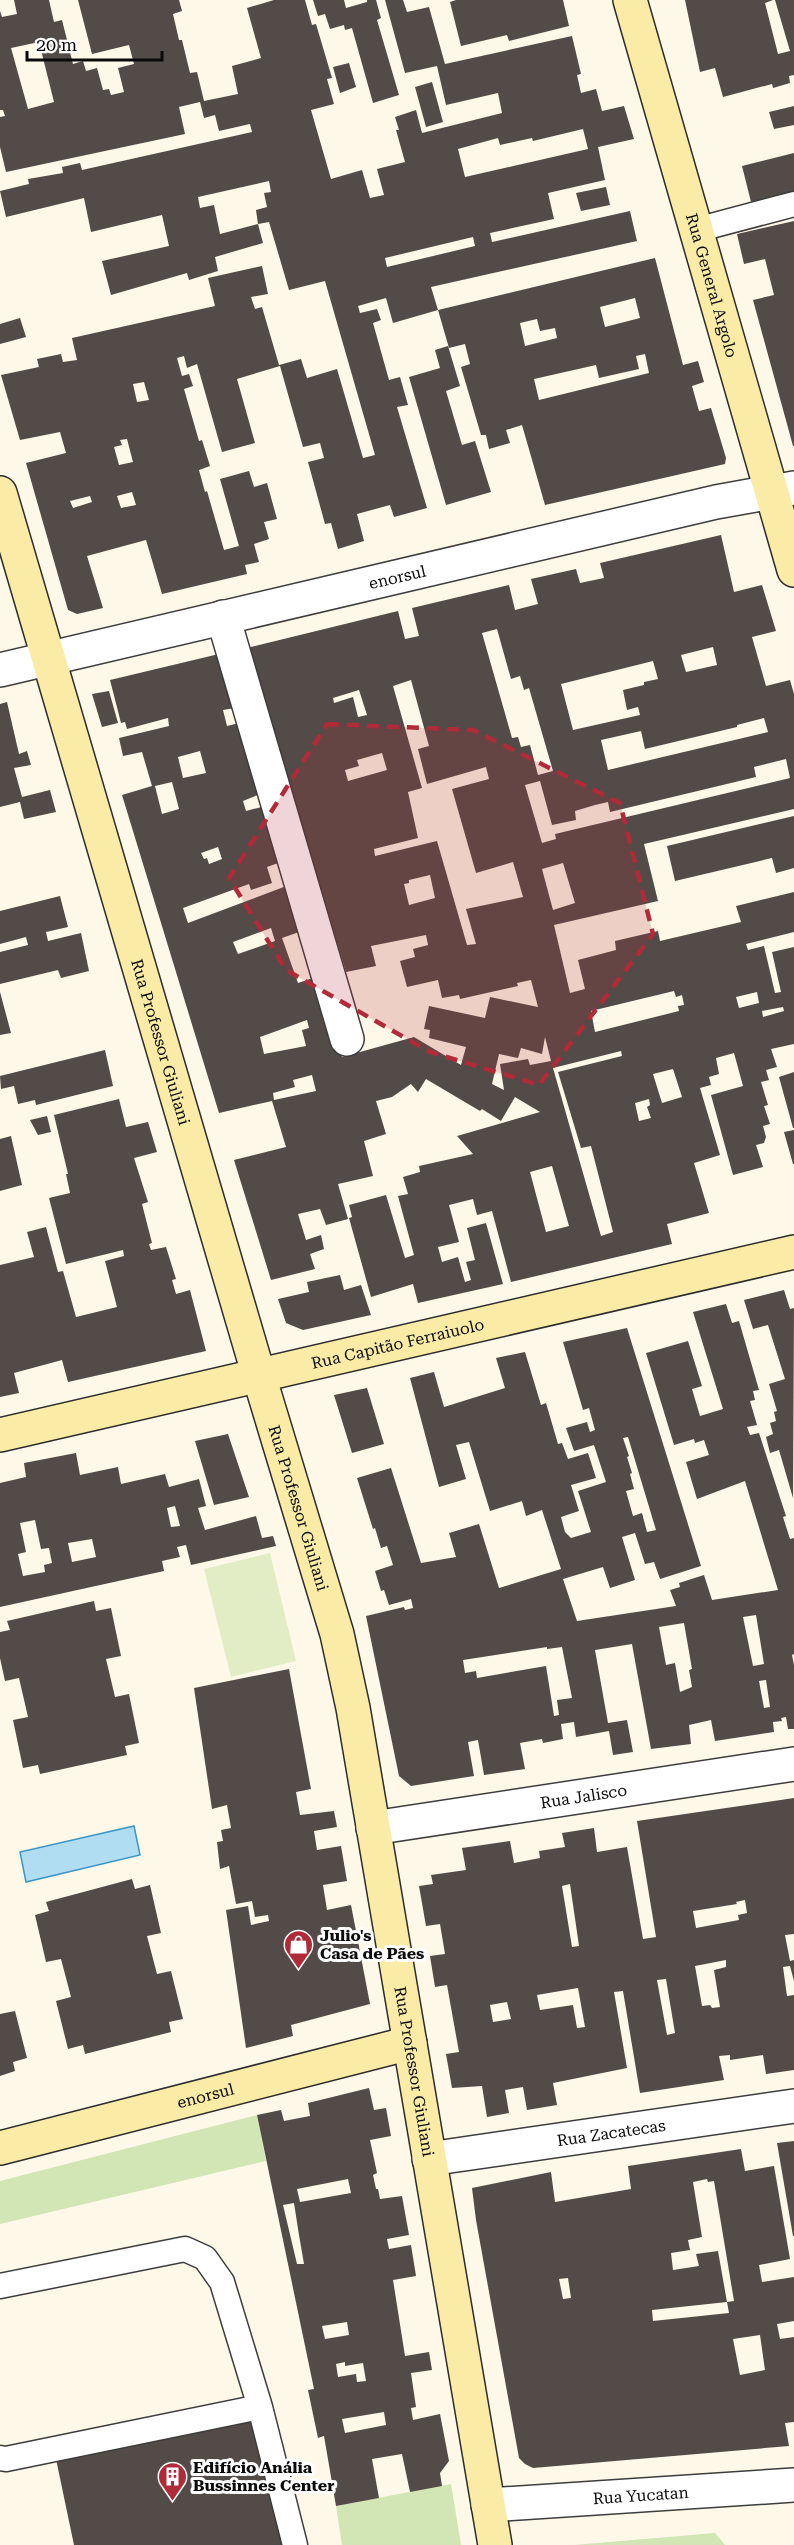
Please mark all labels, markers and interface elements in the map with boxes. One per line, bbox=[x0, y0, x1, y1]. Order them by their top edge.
scale bar bbox=[27, 24, 162, 62]
text: 20 m bbox=[36, 34, 77, 55]
street label: Rua General Argolo bbox=[682, 211, 741, 360]
street label: enorsul bbox=[367, 561, 428, 593]
street label: Rua Professor Giuliani bbox=[127, 957, 194, 1127]
street label: Rua Capitão Ferraiuolo bbox=[309, 1315, 486, 1373]
street label: Rua Professor Giuliani bbox=[264, 1423, 332, 1593]
street label: Rua Jalisco bbox=[539, 1781, 628, 1812]
place label: Julio's Casa de Pães bbox=[320, 1926, 424, 1963]
shop icon: Julio's Casa de Pães bbox=[283, 1928, 315, 1970]
street label: Rua Professor Giuliani bbox=[390, 1985, 438, 2158]
street label: enorsul bbox=[175, 2079, 236, 2112]
street label: Rua Zacatecas bbox=[556, 2116, 667, 2150]
place label: Edifício Anália Bussinnes Center bbox=[193, 2458, 335, 2495]
building icon: Edifício Anália Bussinnes Center bbox=[156, 2460, 188, 2502]
street label: Rua Yucatan bbox=[592, 2483, 689, 2508]

